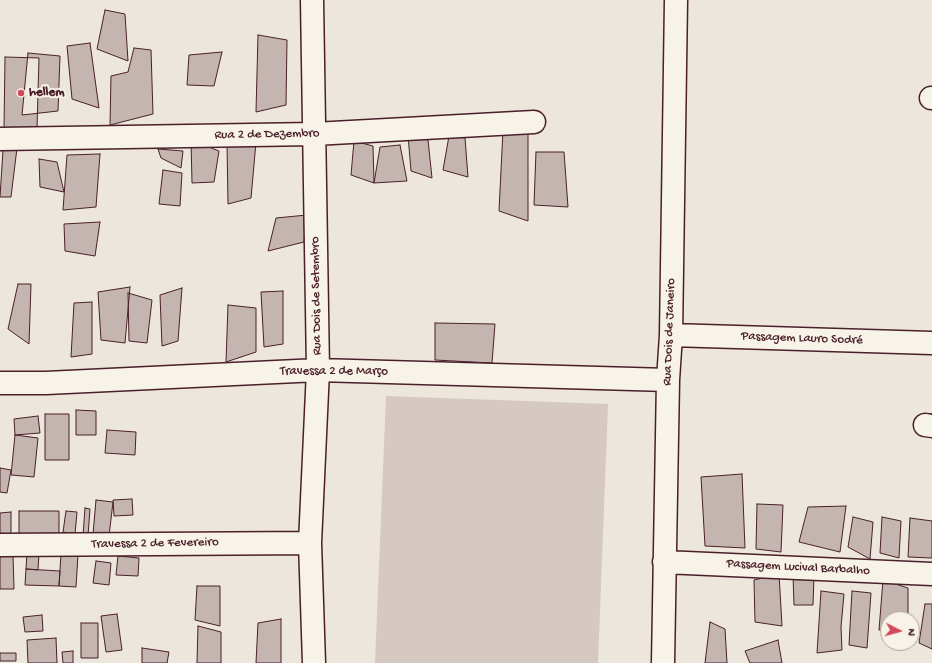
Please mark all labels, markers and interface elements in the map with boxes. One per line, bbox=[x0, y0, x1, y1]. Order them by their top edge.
place label: hellem bbox=[29, 85, 64, 101]
marker: hellem bbox=[16, 88, 26, 98]
street label: Rua 2 de Dezembro bbox=[214, 126, 320, 144]
street label: Rua Dois de Setembro bbox=[308, 237, 326, 355]
street label: Rua Dois de Janeiro bbox=[660, 278, 680, 386]
street label: Passagem Lauro Sodré bbox=[741, 329, 863, 349]
street label: Travessa 2 de Março bbox=[280, 364, 388, 380]
street label: Travessa 2 de Fevereiro bbox=[91, 535, 219, 553]
street label: Passagem Lucival Barbalho bbox=[726, 556, 870, 580]
north arrow bbox=[880, 611, 920, 651]
text: N bbox=[905, 628, 917, 636]

